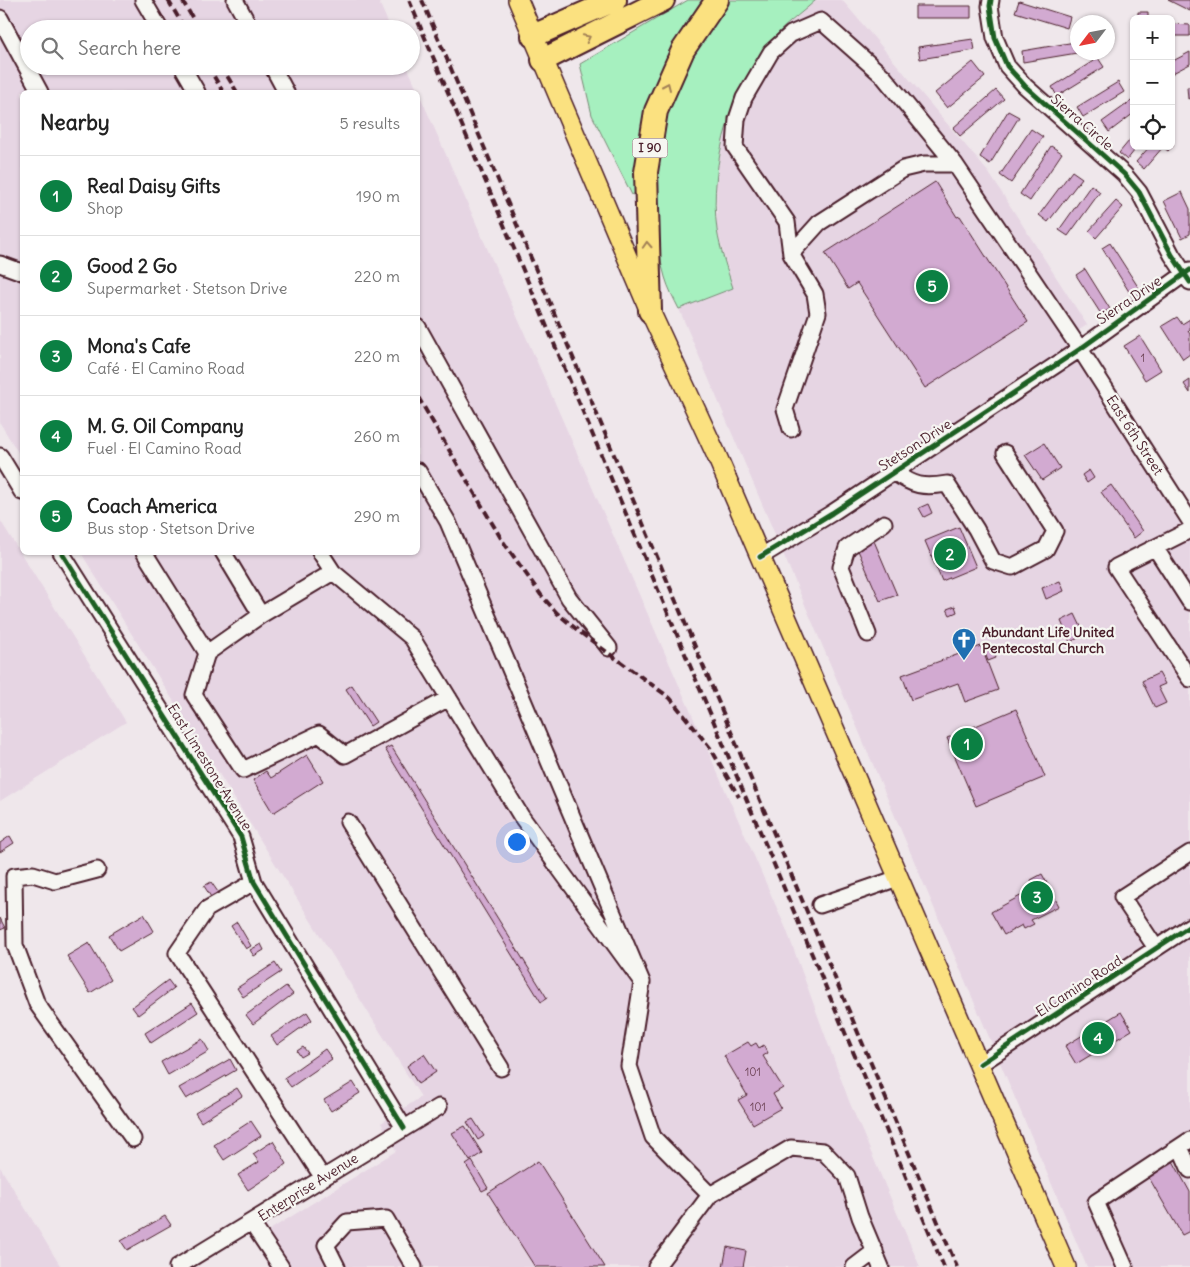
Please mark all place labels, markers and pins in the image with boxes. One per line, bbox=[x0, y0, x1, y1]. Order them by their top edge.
pin: 5 bbox=[916, 267, 948, 305]
pin: 2 bbox=[934, 535, 966, 573]
place label: Abundant Life United Pentecostal Church bbox=[982, 623, 1115, 657]
church icon: Abundant Life United Pentecostal Church bbox=[951, 627, 977, 661]
pin: 1 bbox=[951, 725, 983, 763]
pin: 3 bbox=[1021, 878, 1053, 916]
pin: 4 bbox=[1082, 1019, 1114, 1057]

